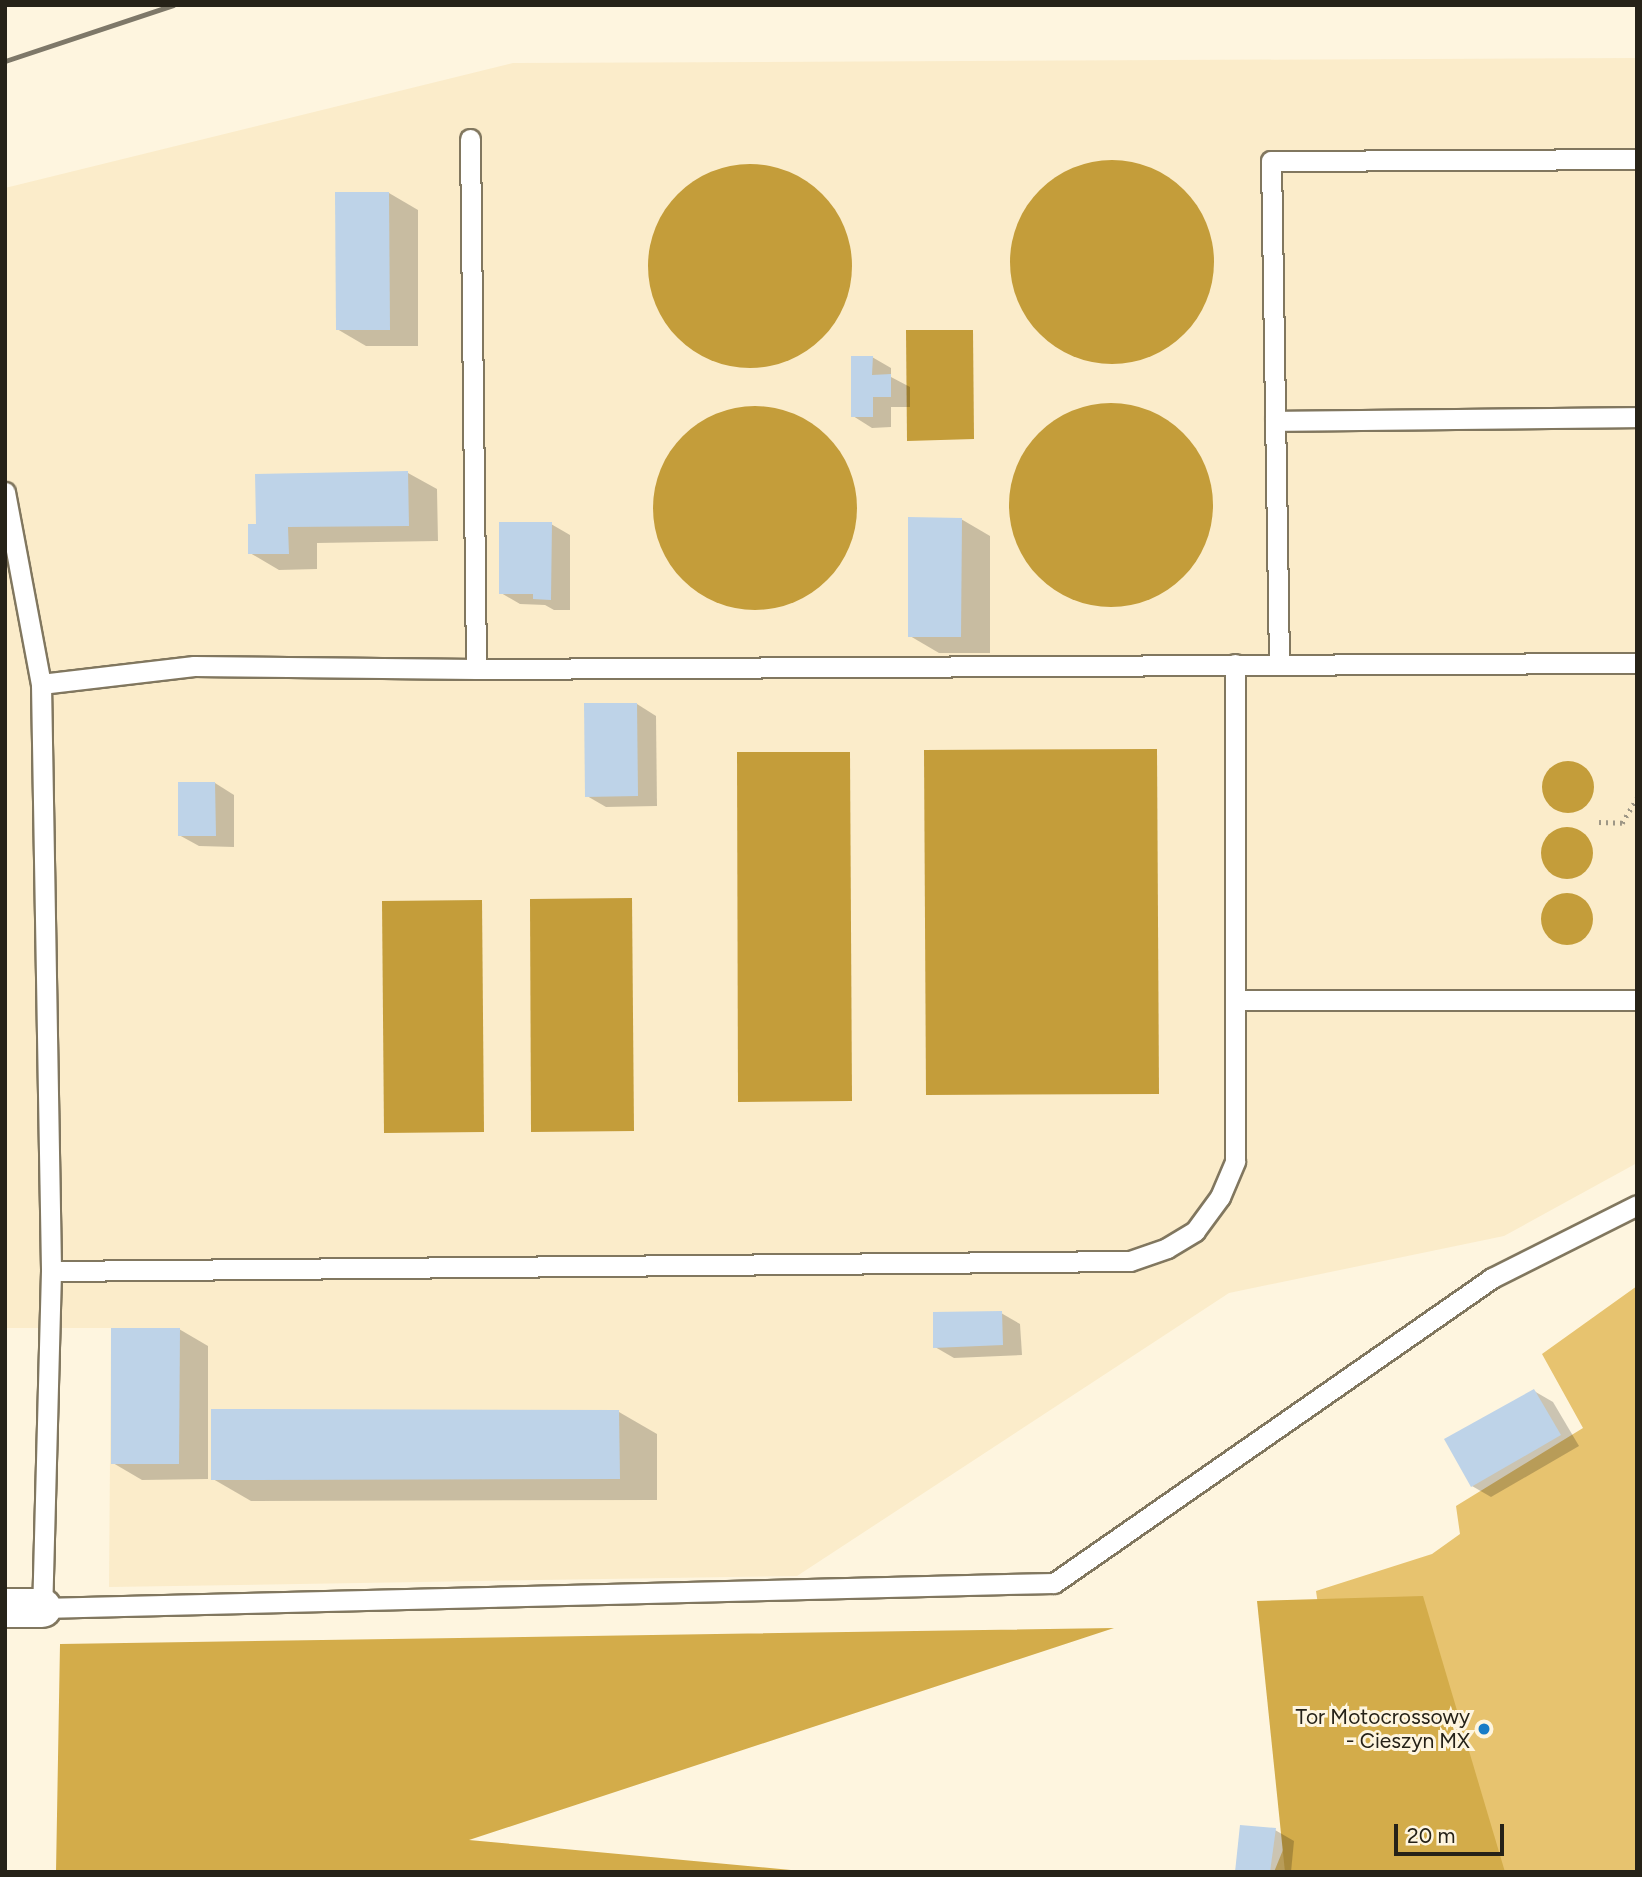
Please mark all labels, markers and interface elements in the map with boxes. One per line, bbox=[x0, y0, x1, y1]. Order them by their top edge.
place label: Tor Motocrossowy - Cieszyn MX bbox=[1296, 1704, 1470, 1754]
marker: Tor Motocrossowy - Cieszyn MX bbox=[1476, 1721, 1492, 1737]
scale bar bbox=[1397, 1811, 1507, 1855]
text: 20 m bbox=[1407, 1823, 1455, 1848]

